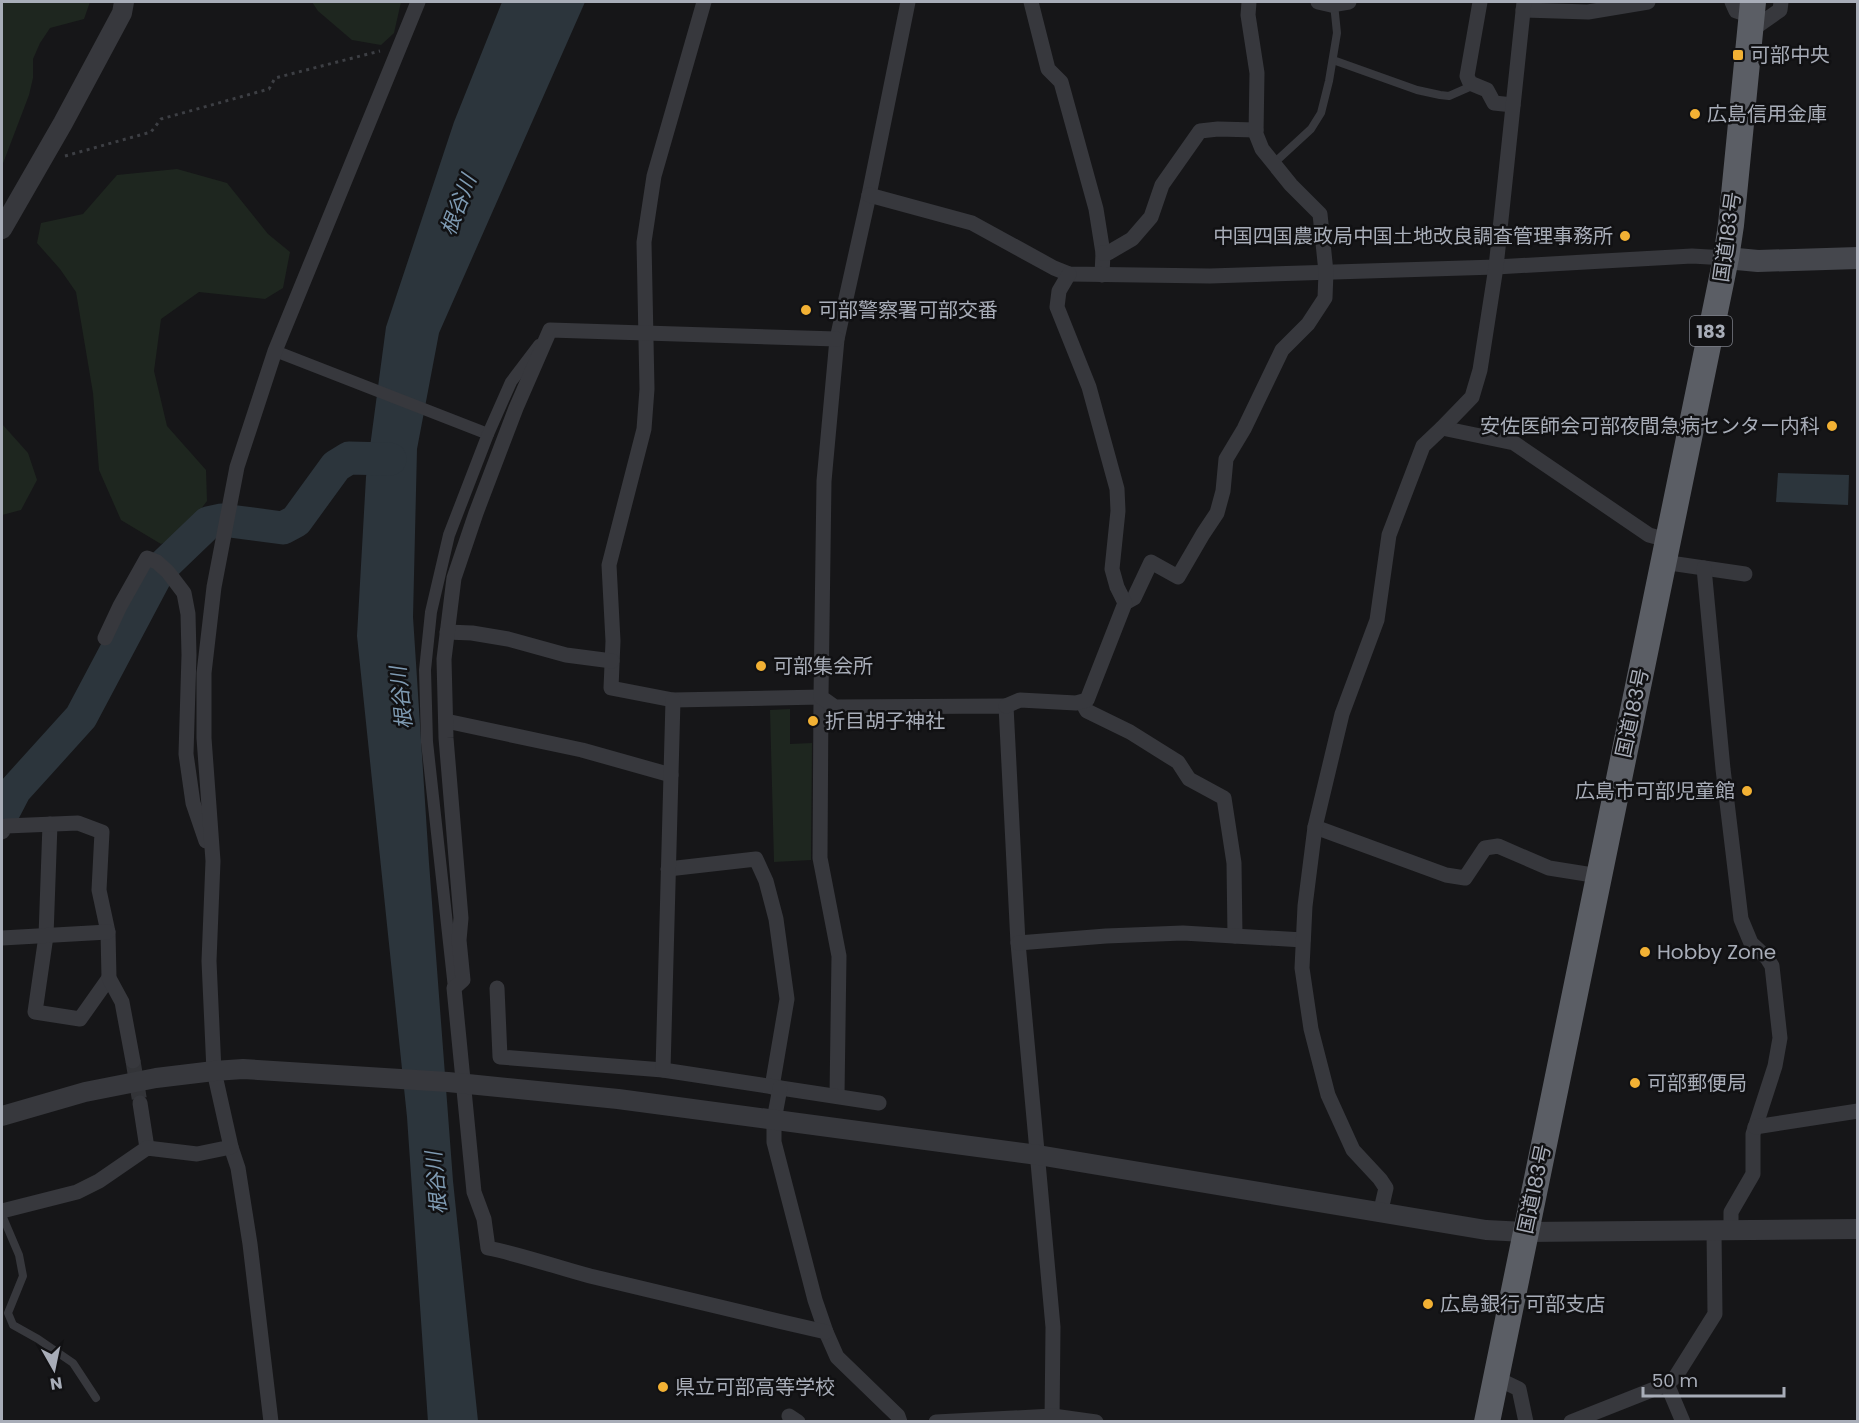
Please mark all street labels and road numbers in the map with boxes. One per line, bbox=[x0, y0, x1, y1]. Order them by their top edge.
street label: 国道183号 bbox=[1707, 190, 1747, 284]
road number: 183 bbox=[1690, 316, 1732, 346]
street label: 国道183号 bbox=[1609, 666, 1655, 760]
street label: 国道183号 bbox=[1511, 1142, 1557, 1236]

